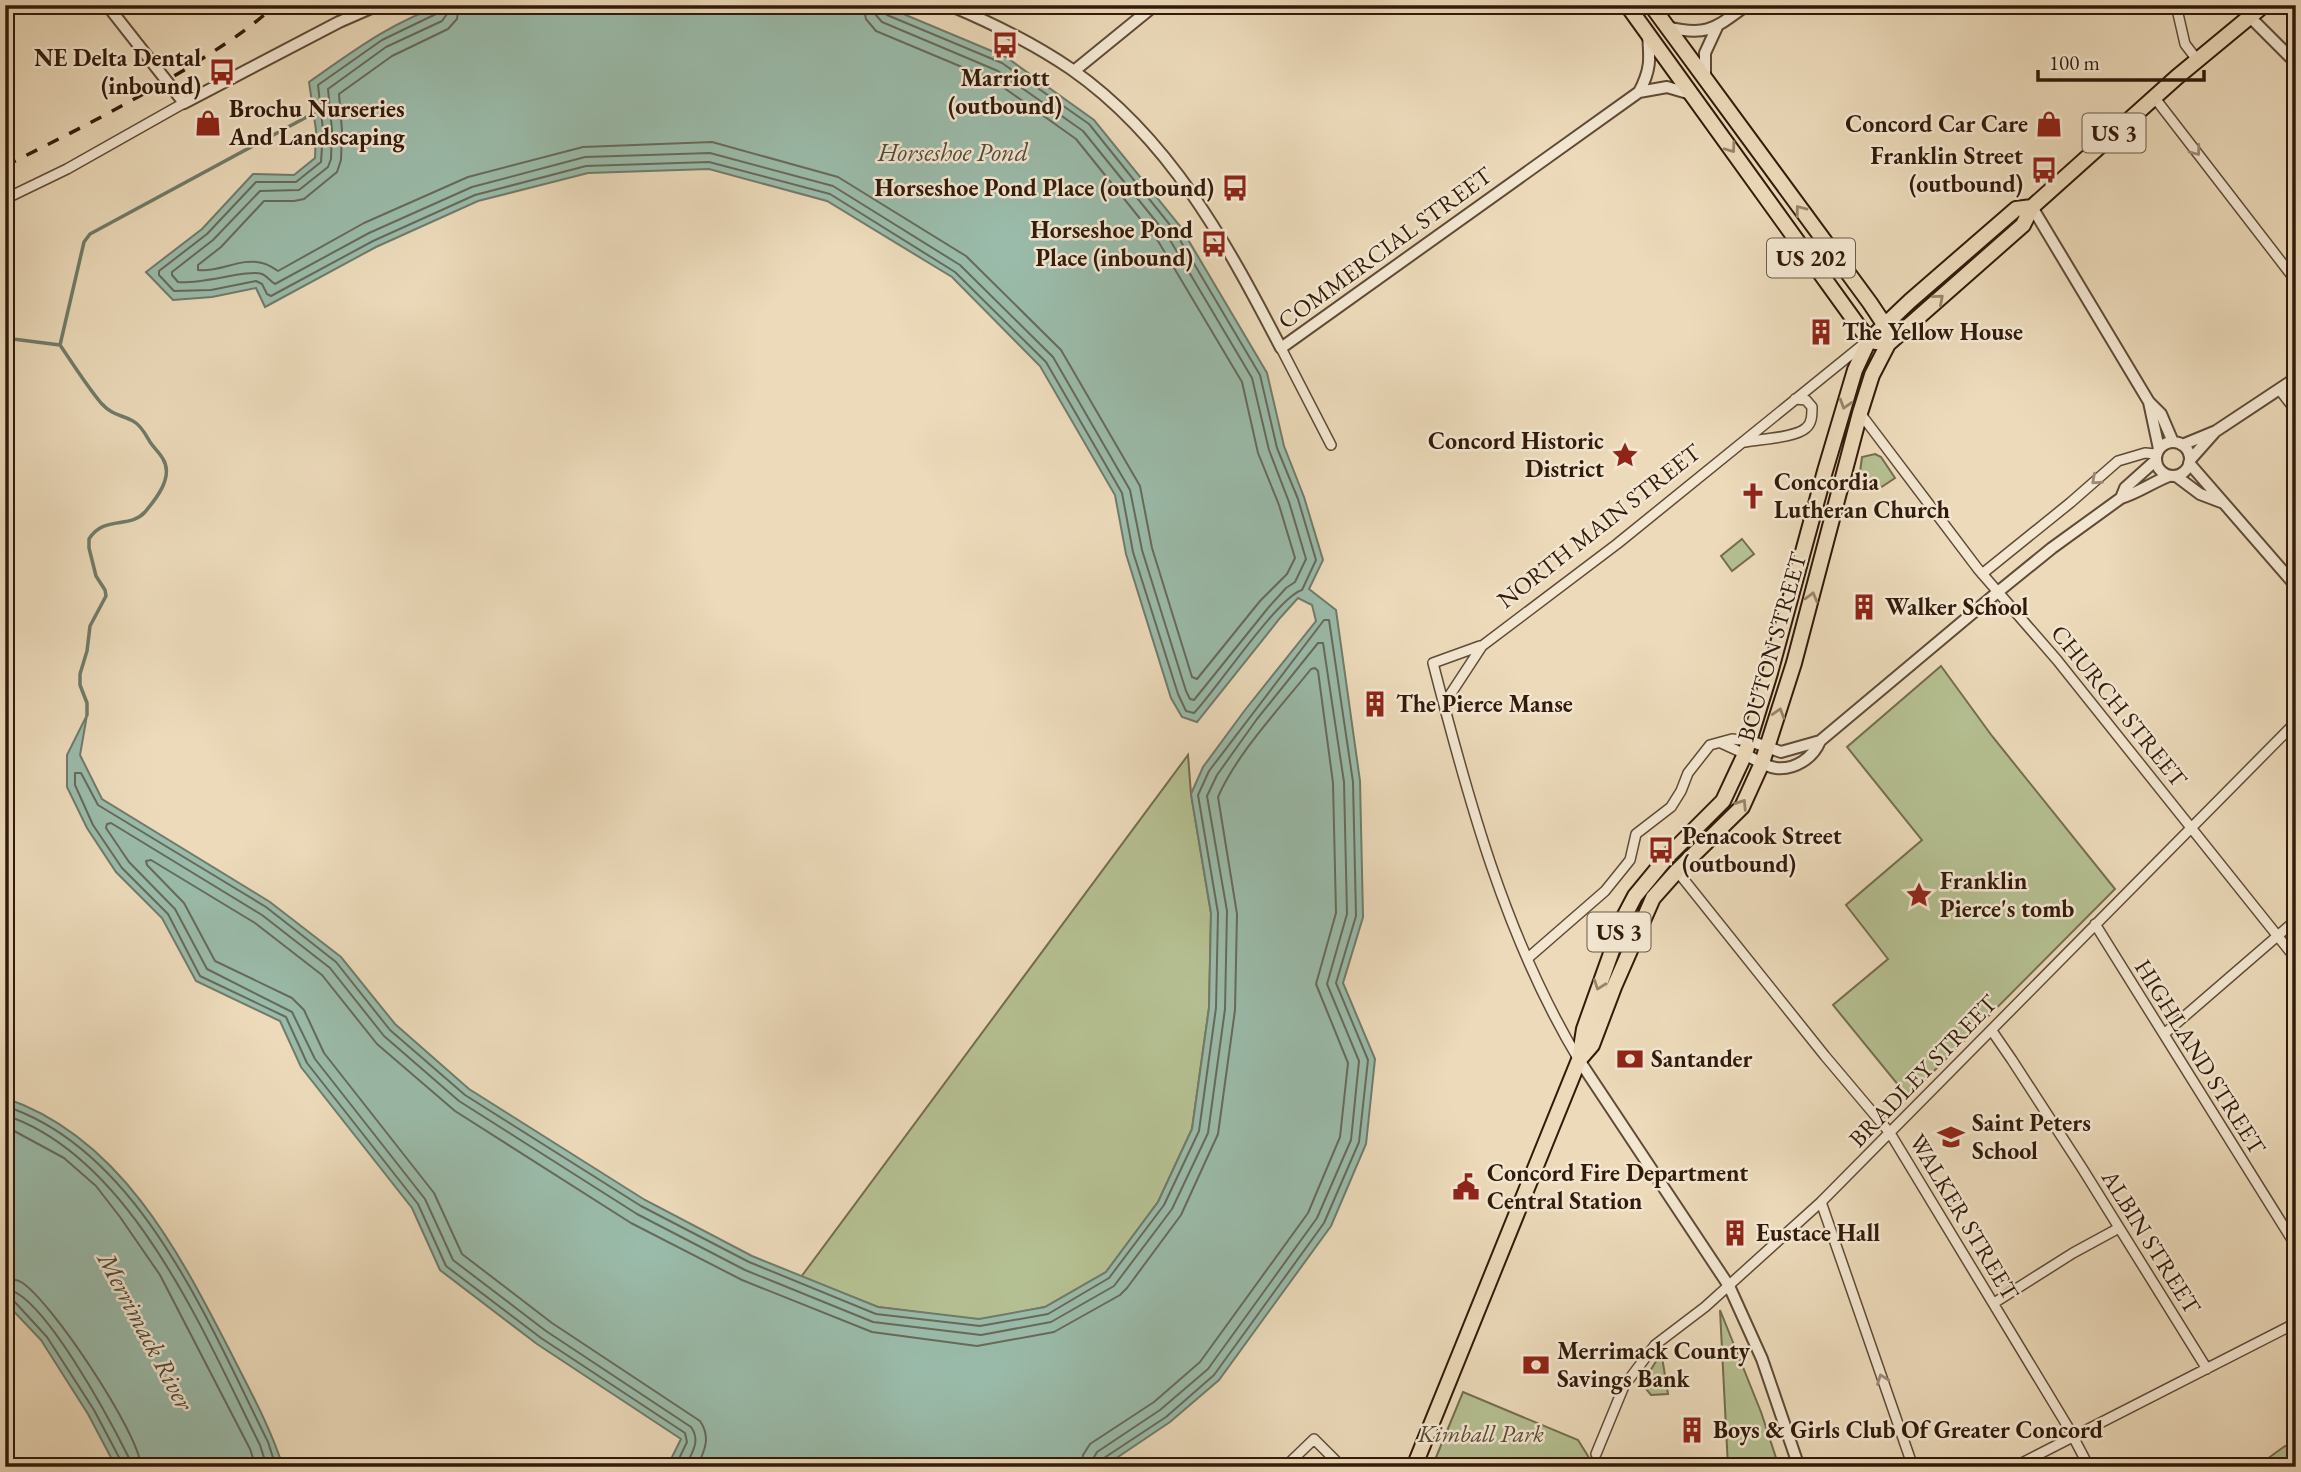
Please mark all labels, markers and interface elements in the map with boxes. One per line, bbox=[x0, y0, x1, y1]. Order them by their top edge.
bus stop icon: Marriott (outbound) bbox=[990, 30, 1020, 60]
scale bar bbox=[2038, 38, 2205, 82]
place label: NE Delta Dental (inbound) bbox=[34, 42, 201, 101]
text: 100 m bbox=[2049, 49, 2100, 76]
bus stop icon: NE Delta Dental (inbound) bbox=[207, 57, 237, 87]
place label: Marriott (outbound) bbox=[948, 62, 1062, 121]
place label: Brochu Nurseries And Landscaping bbox=[228, 93, 406, 153]
shop icon: Brochu Nurseries And Landscaping bbox=[193, 108, 223, 138]
place label: Concord Car Care bbox=[1845, 108, 2028, 139]
shop icon: Concord Car Care bbox=[2034, 109, 2064, 139]
road number: US 3 bbox=[2082, 114, 2146, 152]
water label: Horseshoe Pond bbox=[877, 135, 1029, 169]
one-way arrow bbox=[1723, 140, 1735, 153]
place label: Franklin Street (outbound) bbox=[1870, 140, 2023, 199]
one-way arrow bbox=[2188, 143, 2200, 156]
bus stop icon: Franklin Street (outbound) bbox=[2029, 155, 2059, 185]
street label: COMMERCIAL STREET bbox=[1271, 159, 1499, 336]
place label: Horseshoe Pond Place (outbound) bbox=[874, 172, 1214, 203]
bus stop icon: Horseshoe Pond Place (outbound) bbox=[1220, 173, 1250, 203]
one-way arrow bbox=[1796, 205, 1809, 218]
place label: Horseshoe Pond Place (inbound) bbox=[1031, 214, 1194, 273]
bus stop icon: Horseshoe Pond Place (inbound) bbox=[1199, 229, 1229, 259]
road number: US 202 bbox=[1767, 238, 1855, 278]
one-way arrow bbox=[1931, 295, 1944, 307]
place label: The Yellow House bbox=[1842, 316, 2023, 347]
building icon: The Yellow House bbox=[1806, 317, 1836, 347]
one-way arrow bbox=[1839, 398, 1854, 410]
place label: Concord Historic District bbox=[1428, 425, 1604, 484]
street label: NORTH MAIN STREET bbox=[1491, 436, 1707, 615]
place icon: Concord Historic District bbox=[1610, 440, 1640, 470]
place label: Concordia Lutheran Church bbox=[1774, 466, 1950, 525]
one-way arrow bbox=[2091, 472, 2104, 485]
church icon: Concordia Lutheran Church bbox=[1738, 481, 1768, 511]
street label: BOUTON STREET bbox=[1730, 548, 1814, 745]
one-way arrow bbox=[1803, 591, 1818, 603]
place label: Walker School bbox=[1885, 591, 2028, 622]
building icon: Walker School bbox=[1849, 592, 1879, 622]
street label: CHURCH STREET bbox=[2044, 618, 2195, 794]
place label: The Pierce Manse bbox=[1396, 688, 1573, 719]
building icon: The Pierce Manse bbox=[1360, 689, 1390, 719]
one-way arrow bbox=[1771, 707, 1786, 719]
one-way arrow bbox=[1733, 799, 1746, 812]
place label: Penacook Street (outbound) bbox=[1682, 820, 1842, 879]
bus stop icon: Penacook Street (outbound) bbox=[1646, 835, 1676, 865]
place label: Franklin Pierce's tomb bbox=[1940, 865, 2074, 924]
place icon: Franklin Pierce's tomb bbox=[1904, 880, 1934, 910]
road number: US 3 bbox=[1588, 912, 1650, 951]
street label: HIGHLAND STREET bbox=[2128, 953, 2274, 1161]
one-way arrow bbox=[1594, 979, 1608, 991]
street label: BRADLEY STREET bbox=[1842, 987, 2004, 1154]
place label: Santander bbox=[1651, 1043, 1753, 1074]
bank icon: Santander bbox=[1615, 1044, 1645, 1074]
place label: Saint Peters School bbox=[1972, 1107, 2091, 1166]
school or university icon: Saint Peters School bbox=[1936, 1122, 1966, 1152]
street label: WALKER STREET bbox=[1903, 1128, 2027, 1306]
place label: Concord Fire Department Central Station bbox=[1487, 1157, 1748, 1216]
street label: ALBIN STREET bbox=[2094, 1163, 2209, 1320]
public building icon: Concord Fire Department Central Station bbox=[1451, 1172, 1481, 1202]
place label: Eustace Hall bbox=[1756, 1217, 1880, 1248]
building icon: Eustace Hall bbox=[1720, 1218, 1750, 1248]
water label: Merrimack River bbox=[89, 1244, 202, 1417]
place label: Merrimack County Savings Bank bbox=[1557, 1335, 1750, 1395]
bank icon: Merrimack County Savings Bank bbox=[1521, 1350, 1551, 1380]
one-way arrow bbox=[1876, 1374, 1890, 1386]
place label: Boys & Girls Club Of Greater Concord bbox=[1713, 1414, 2104, 1446]
building icon: Boys & Girls Club Of Greater Concord bbox=[1677, 1415, 1707, 1445]
park label: Kimball Park bbox=[1417, 1418, 1544, 1449]

